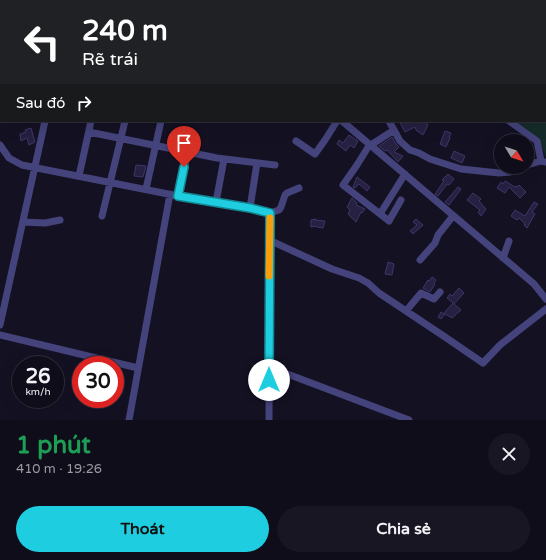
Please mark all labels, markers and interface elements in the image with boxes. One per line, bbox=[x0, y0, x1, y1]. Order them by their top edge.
text: 240 m bbox=[82, 14, 168, 48]
icon: left bbox=[16, 16, 68, 68]
text: Rẽ trái bbox=[82, 48, 138, 70]
icon: right bbox=[73, 92, 95, 114]
text: Sau đó bbox=[16, 94, 65, 112]
pin bbox=[167, 126, 201, 167]
icon: arrive bbox=[173, 132, 195, 154]
north arrow bbox=[494, 134, 534, 174]
map controls bbox=[494, 134, 534, 174]
speed limit sign: 30 bbox=[72, 356, 124, 408]
position arrow bbox=[248, 359, 290, 401]
text: 26 bbox=[25, 365, 51, 389]
text: km/h bbox=[25, 386, 51, 398]
text: 1 phút bbox=[16, 431, 91, 460]
button: close bbox=[488, 433, 530, 475]
text: 410 m · 19:26 bbox=[16, 461, 102, 477]
button: Thoát bbox=[16, 506, 269, 552]
button: Chia sẻ bbox=[277, 506, 530, 552]

